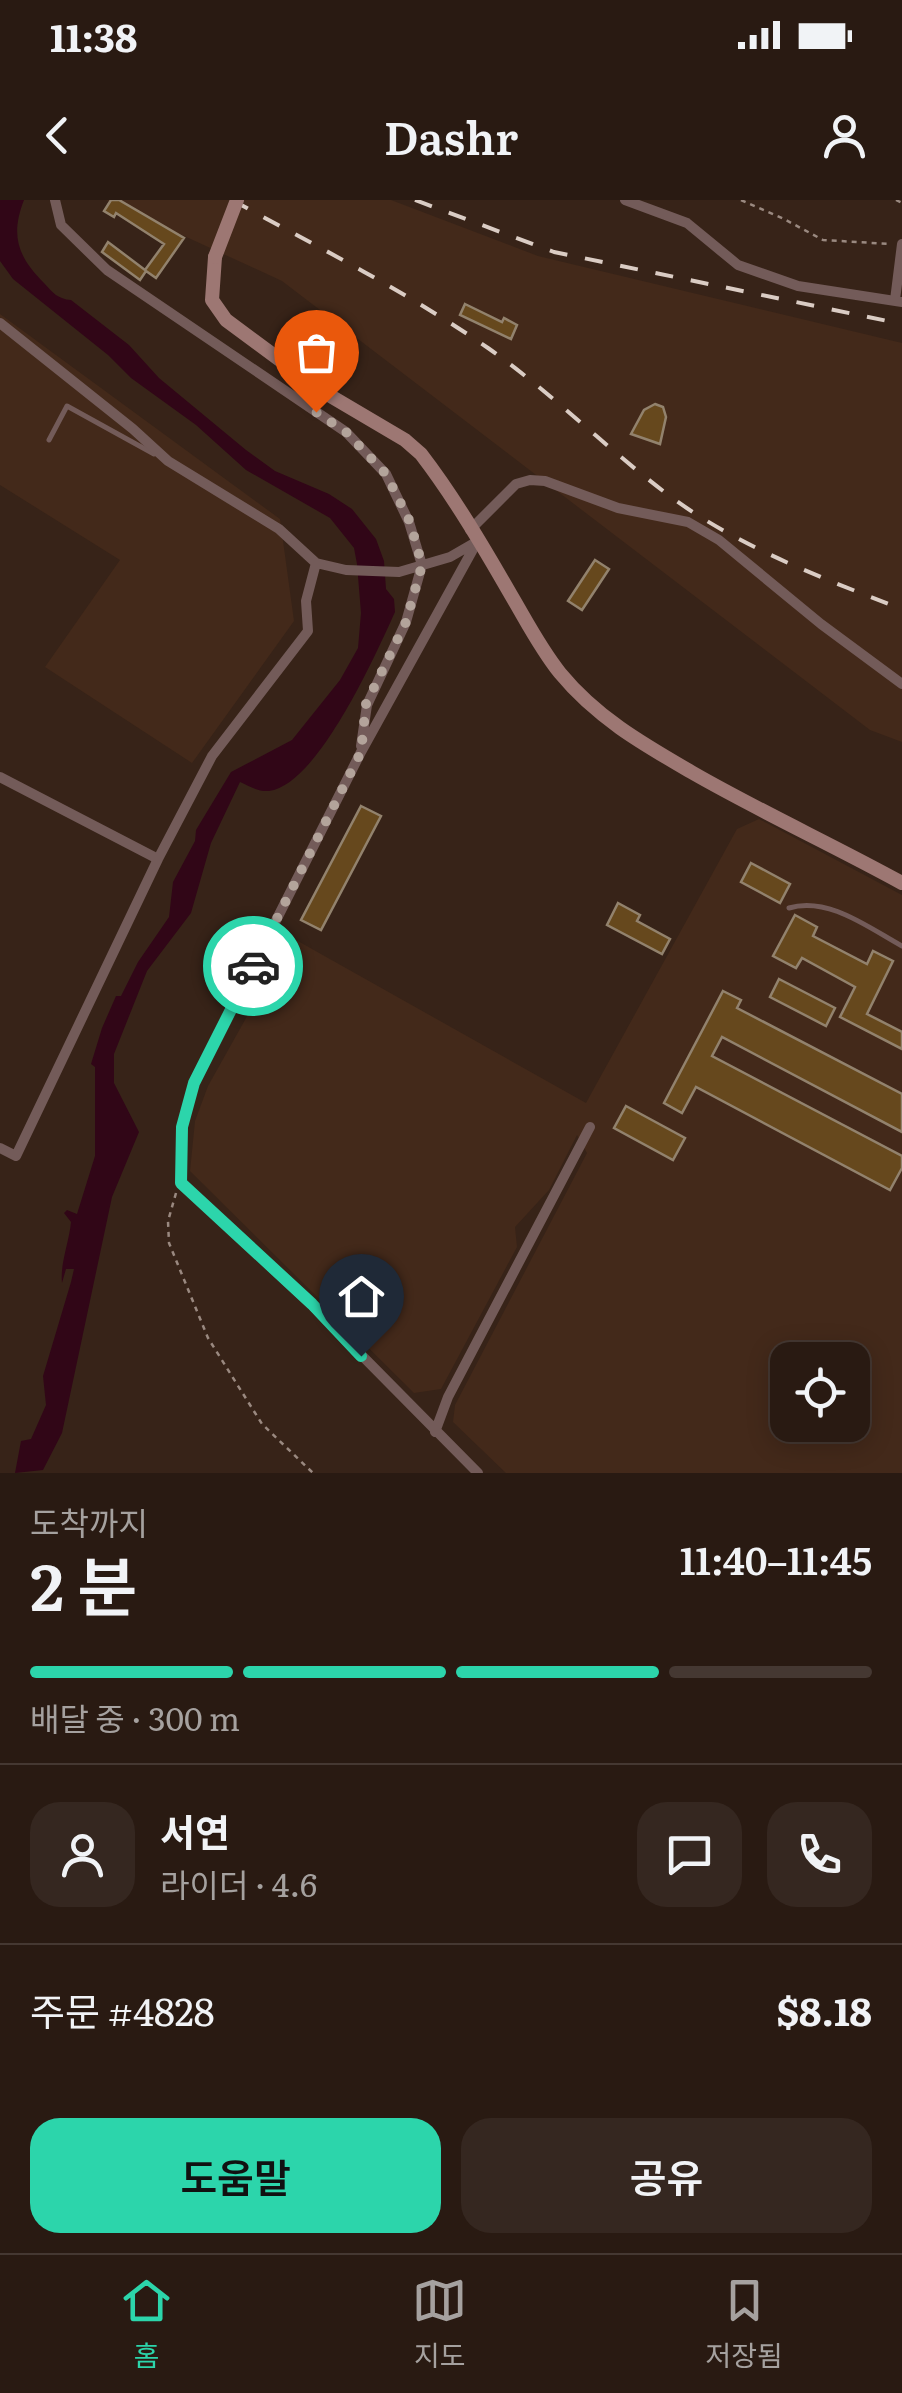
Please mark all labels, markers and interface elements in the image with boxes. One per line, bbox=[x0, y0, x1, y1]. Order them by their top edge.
text: 11:38 bbox=[50, 7, 137, 64]
text: Dashr bbox=[384, 102, 518, 169]
icon: back bbox=[30, 108, 85, 163]
icon: person bbox=[817, 108, 872, 163]
pin bbox=[274, 310, 359, 413]
icon: bag bbox=[289, 325, 344, 380]
courier bbox=[203, 916, 303, 1016]
icon: car bbox=[226, 939, 281, 994]
pin bbox=[319, 1254, 404, 1357]
icon: home bbox=[334, 1269, 389, 1324]
map controls bbox=[770, 1342, 870, 1442]
button: locate bbox=[770, 1342, 870, 1442]
text: 도착까지 bbox=[30, 1497, 148, 1545]
text: 11:40–11:45 bbox=[680, 1530, 872, 1587]
text: 2 분 bbox=[30, 1534, 137, 1631]
text: 배달 중 · 300 m bbox=[30, 1693, 240, 1741]
button: person bbox=[30, 1802, 135, 1907]
text: 서연 bbox=[160, 1802, 230, 1859]
button: chat bbox=[637, 1802, 742, 1907]
button: phone bbox=[767, 1802, 872, 1907]
text: 라이더 · 4.6 bbox=[160, 1859, 317, 1907]
text: 주문 #4828 bbox=[30, 1981, 215, 2038]
text: $8.18 bbox=[776, 1981, 872, 2038]
button: 도움말 bbox=[30, 2118, 441, 2233]
button: 공유 bbox=[461, 2118, 872, 2233]
tab: 홈 bbox=[119, 2273, 174, 2375]
tab: 지도 bbox=[412, 2273, 467, 2375]
tab: 저장됨 bbox=[706, 2273, 783, 2375]

